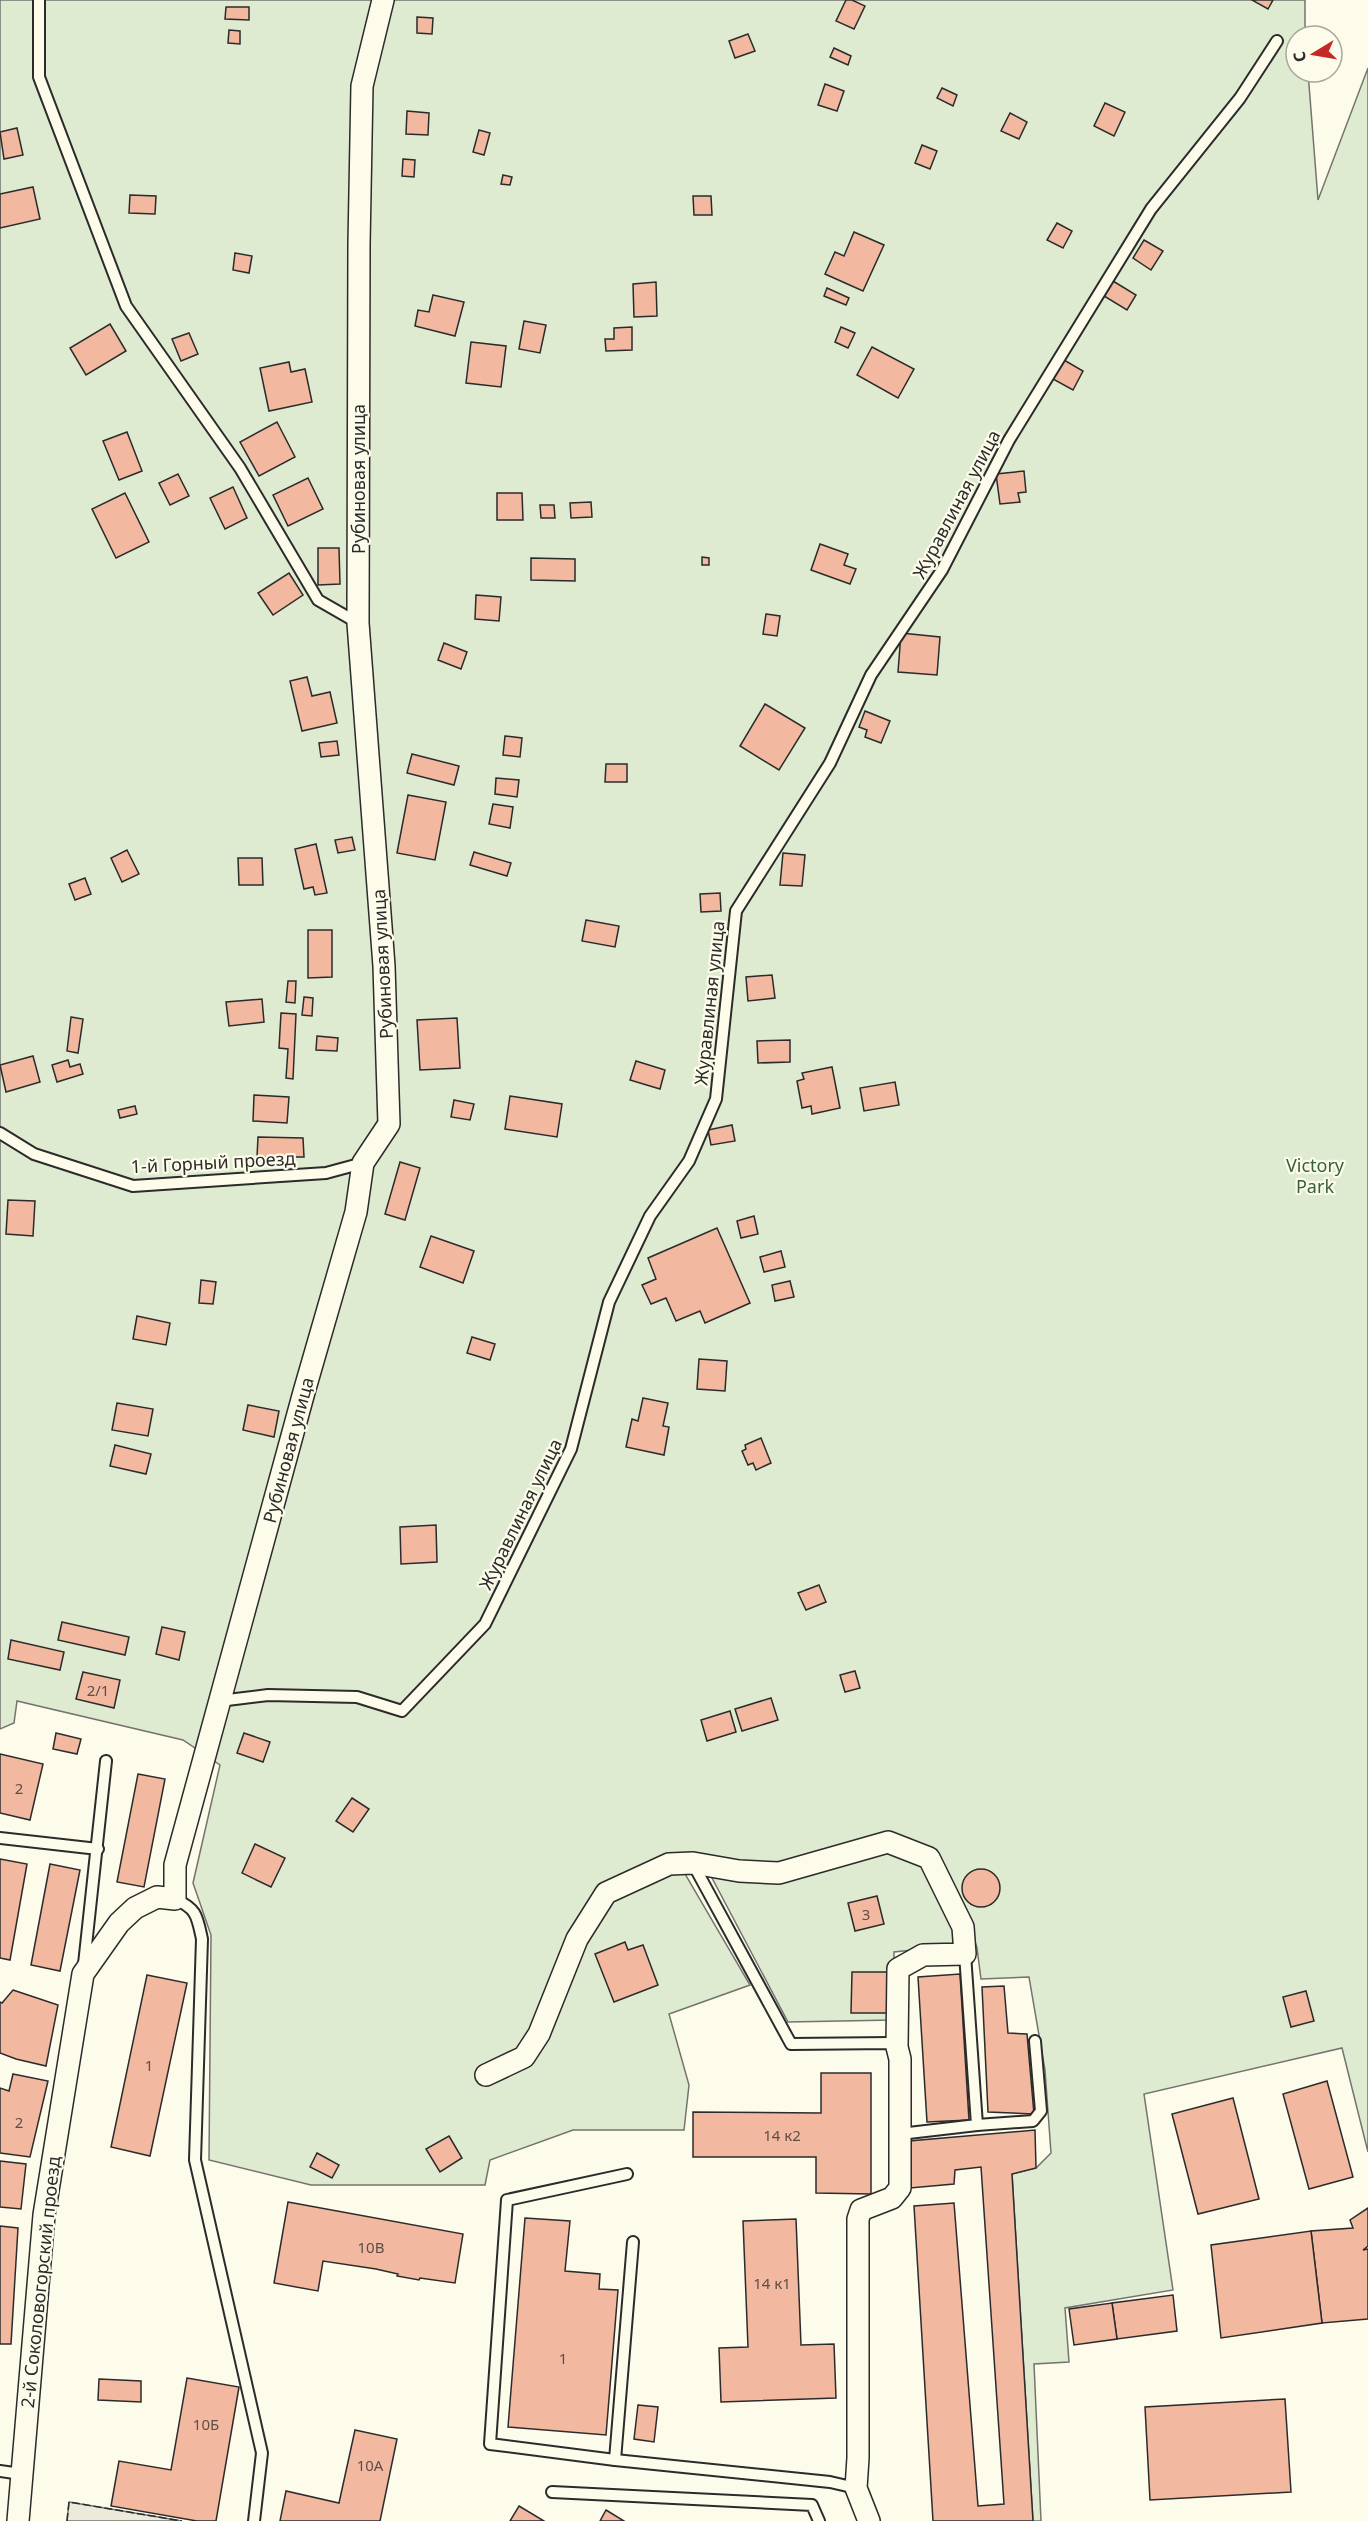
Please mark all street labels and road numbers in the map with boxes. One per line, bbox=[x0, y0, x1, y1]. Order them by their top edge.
street label: Рубиновая улица bbox=[346, 404, 370, 554]
street label: Журавлиная улица bbox=[907, 425, 1005, 583]
street label: Рубиновая улица bbox=[366, 888, 398, 1040]
street label: Журавлиная улица bbox=[688, 920, 730, 1086]
street label: 1-й Горный проезд bbox=[130, 1146, 296, 1178]
street label: Рубиновая улица bbox=[257, 1374, 319, 1526]
street label: Журавлиная улица bbox=[473, 1434, 567, 1594]
street label: 2-й Соколовогорский проезд bbox=[15, 2155, 65, 2409]

